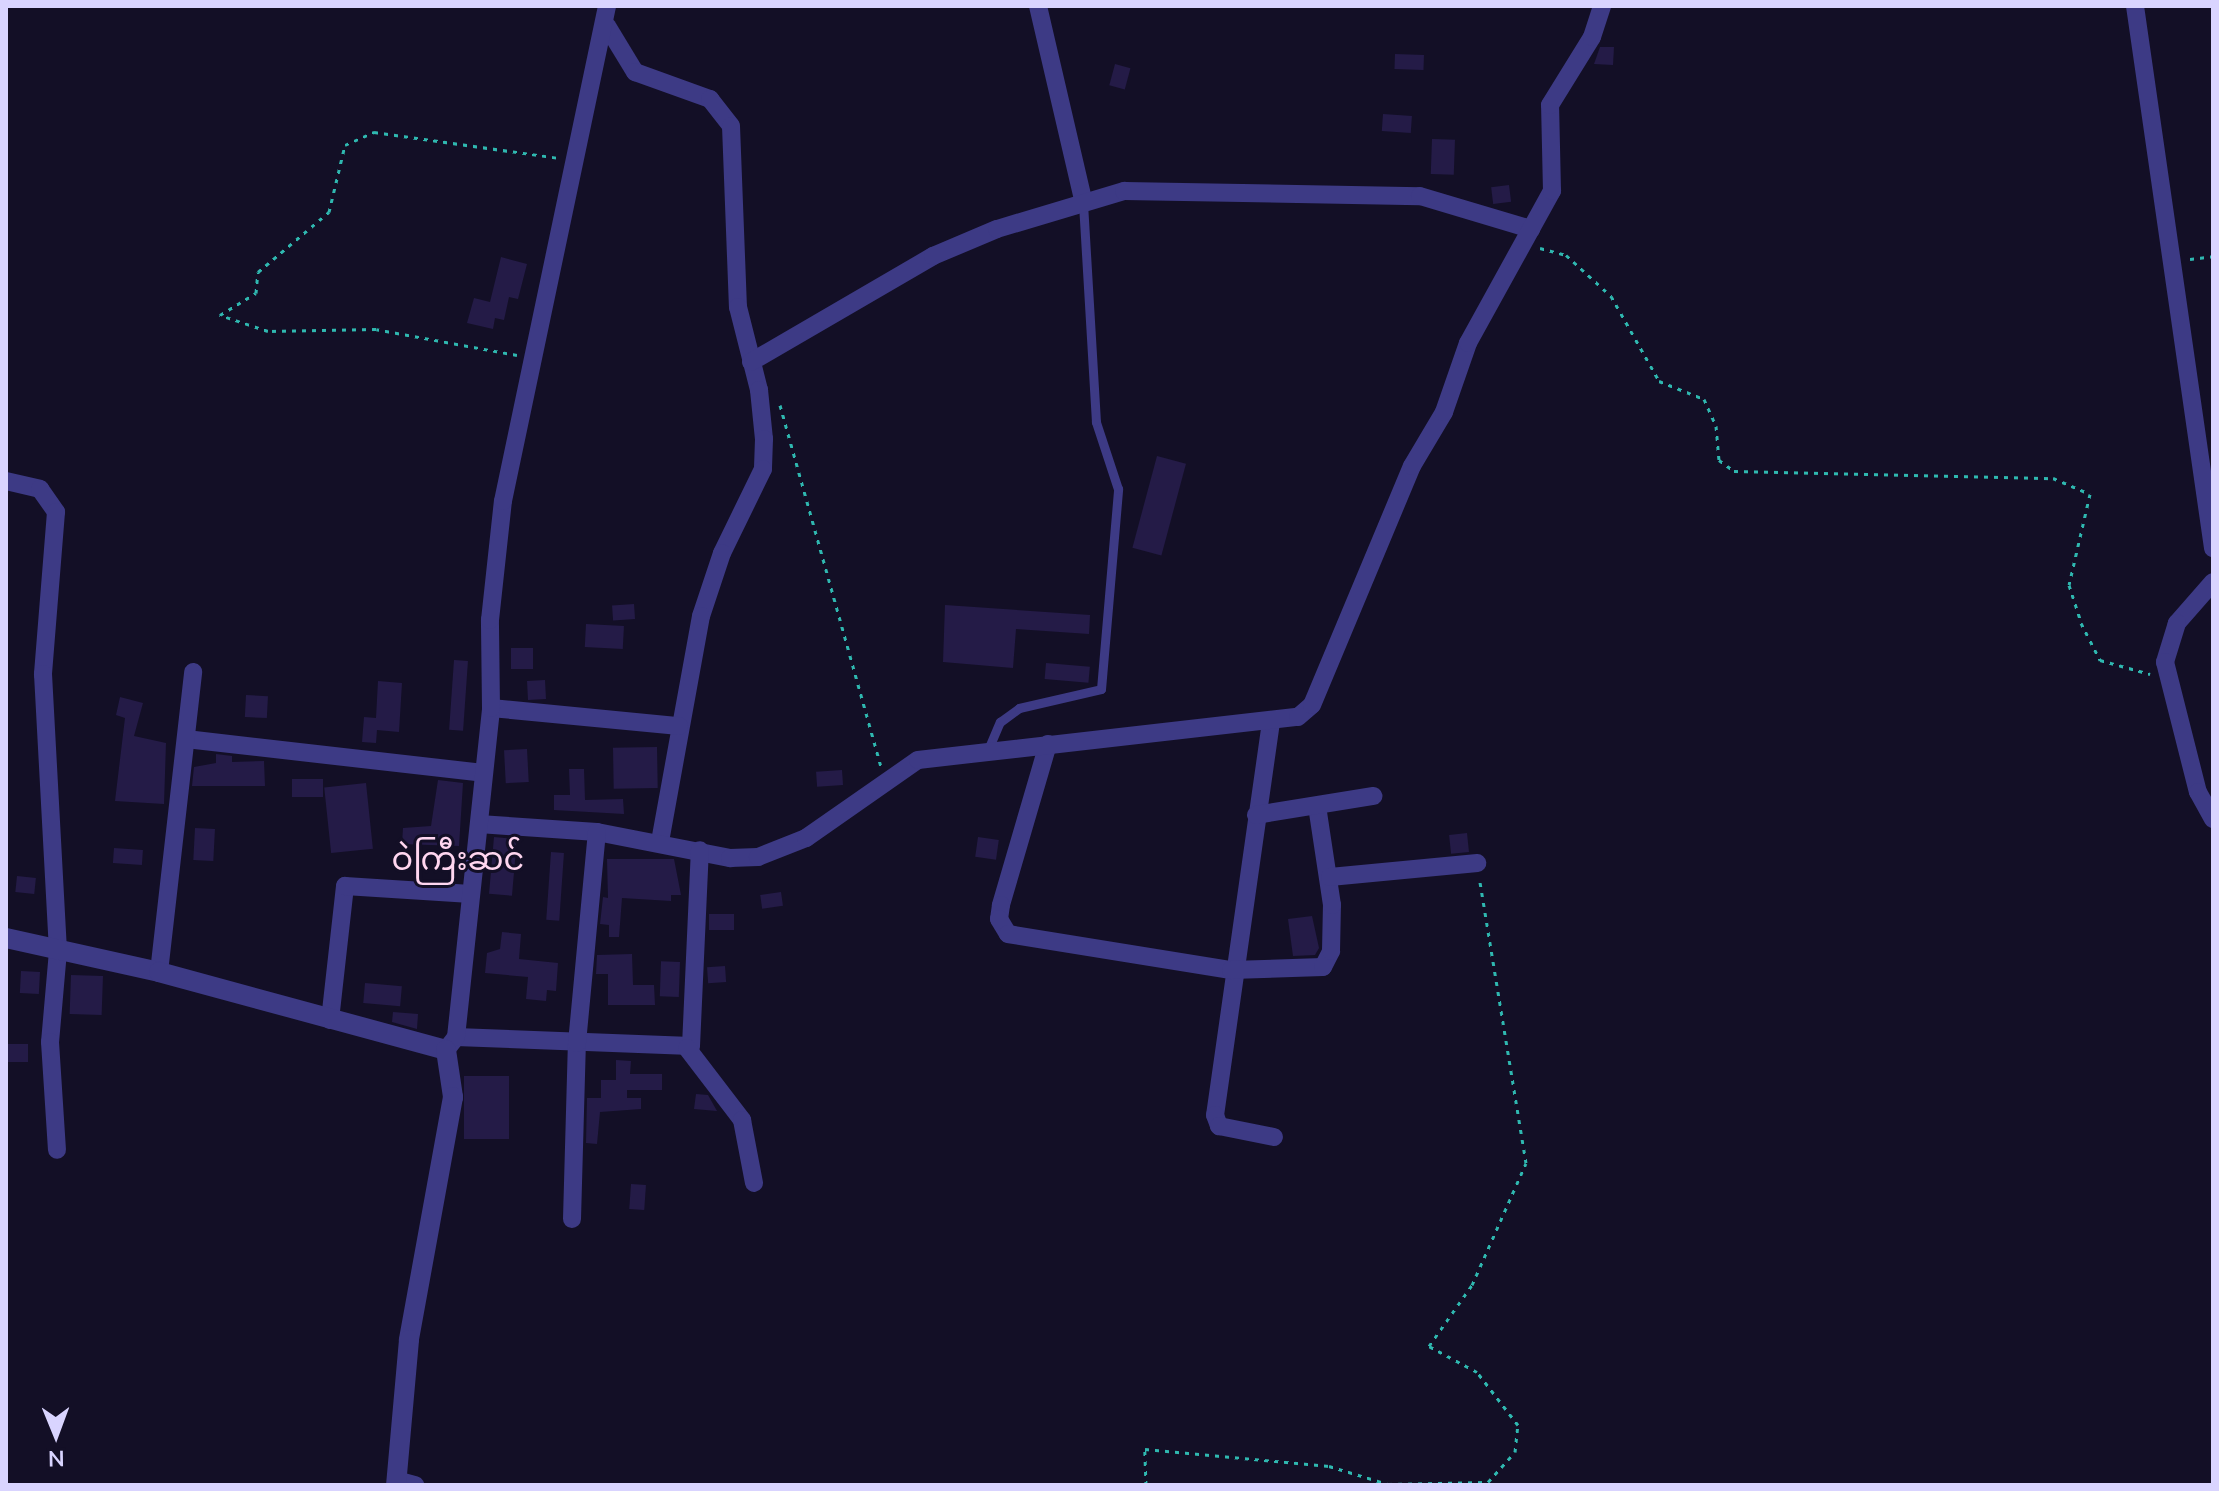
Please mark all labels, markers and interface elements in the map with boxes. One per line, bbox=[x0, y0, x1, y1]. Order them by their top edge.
district label: ဝဲကြီးဆင် bbox=[392, 839, 524, 877]
north arrow bbox=[16, 1395, 96, 1475]
text: N bbox=[48, 1445, 65, 1473]

